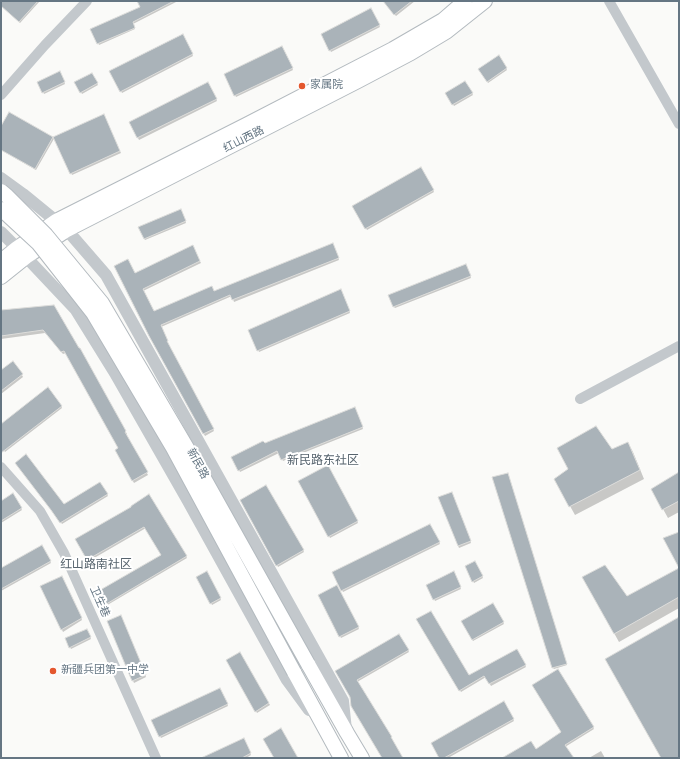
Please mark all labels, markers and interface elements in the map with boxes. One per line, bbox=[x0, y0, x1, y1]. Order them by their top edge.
place label: 家属院 bbox=[310, 79, 343, 93]
marker: 家属院 bbox=[297, 81, 307, 91]
street label: 红山西路 bbox=[221, 124, 267, 156]
street label: 新民路 bbox=[183, 446, 211, 482]
district label: 新民路东社区 bbox=[287, 454, 359, 468]
district label: 红山路南社区 bbox=[60, 558, 132, 572]
street label: 卫生巷 bbox=[86, 584, 112, 620]
place label: 新疆兵团第一中学 bbox=[61, 664, 149, 678]
marker: 新疆兵团第一中学 bbox=[48, 666, 58, 676]

